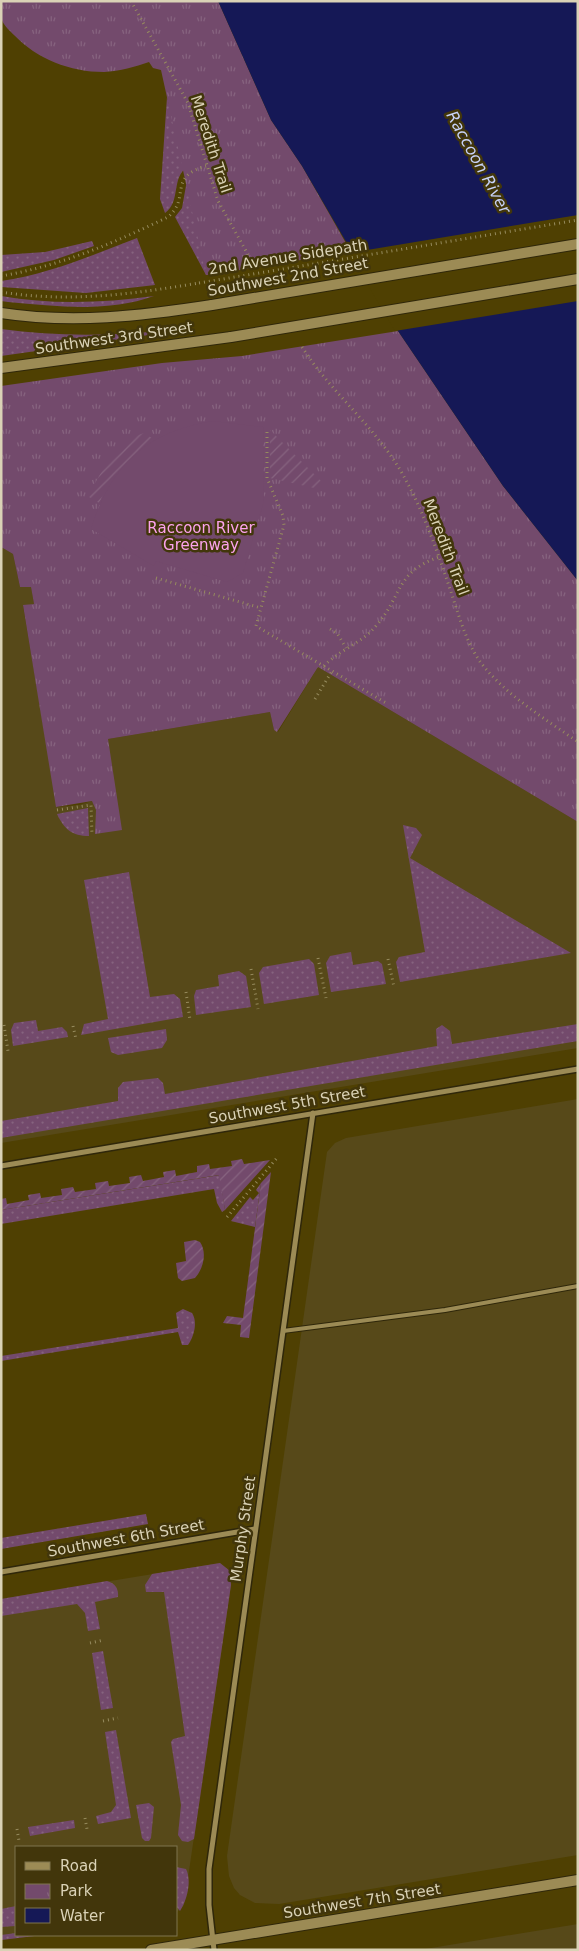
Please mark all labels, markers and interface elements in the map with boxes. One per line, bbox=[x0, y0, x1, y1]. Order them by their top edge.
street label: Meredith Trail bbox=[187, 93, 235, 195]
water label: Raccoon River bbox=[442, 107, 515, 218]
street label: 2nd Avenue Sidepath bbox=[207, 236, 369, 278]
street label: Southwest 2nd Street bbox=[206, 254, 370, 300]
street label: Southwest 3rd Street bbox=[34, 318, 194, 358]
street label: Meredith Trail bbox=[419, 496, 473, 598]
park label: Raccoon River Greenway bbox=[147, 519, 255, 554]
street label: Southwest 5th Street bbox=[207, 1082, 367, 1128]
street label: Murphy Street bbox=[227, 1475, 259, 1583]
street label: Southwest 6th Street bbox=[46, 1515, 206, 1561]
legend bbox=[15, 1846, 178, 1936]
text: Road bbox=[60, 1857, 98, 1875]
street label: Southwest 7th Street bbox=[282, 1880, 442, 1922]
text: Park bbox=[60, 1882, 93, 1900]
text: Water bbox=[60, 1907, 105, 1925]

